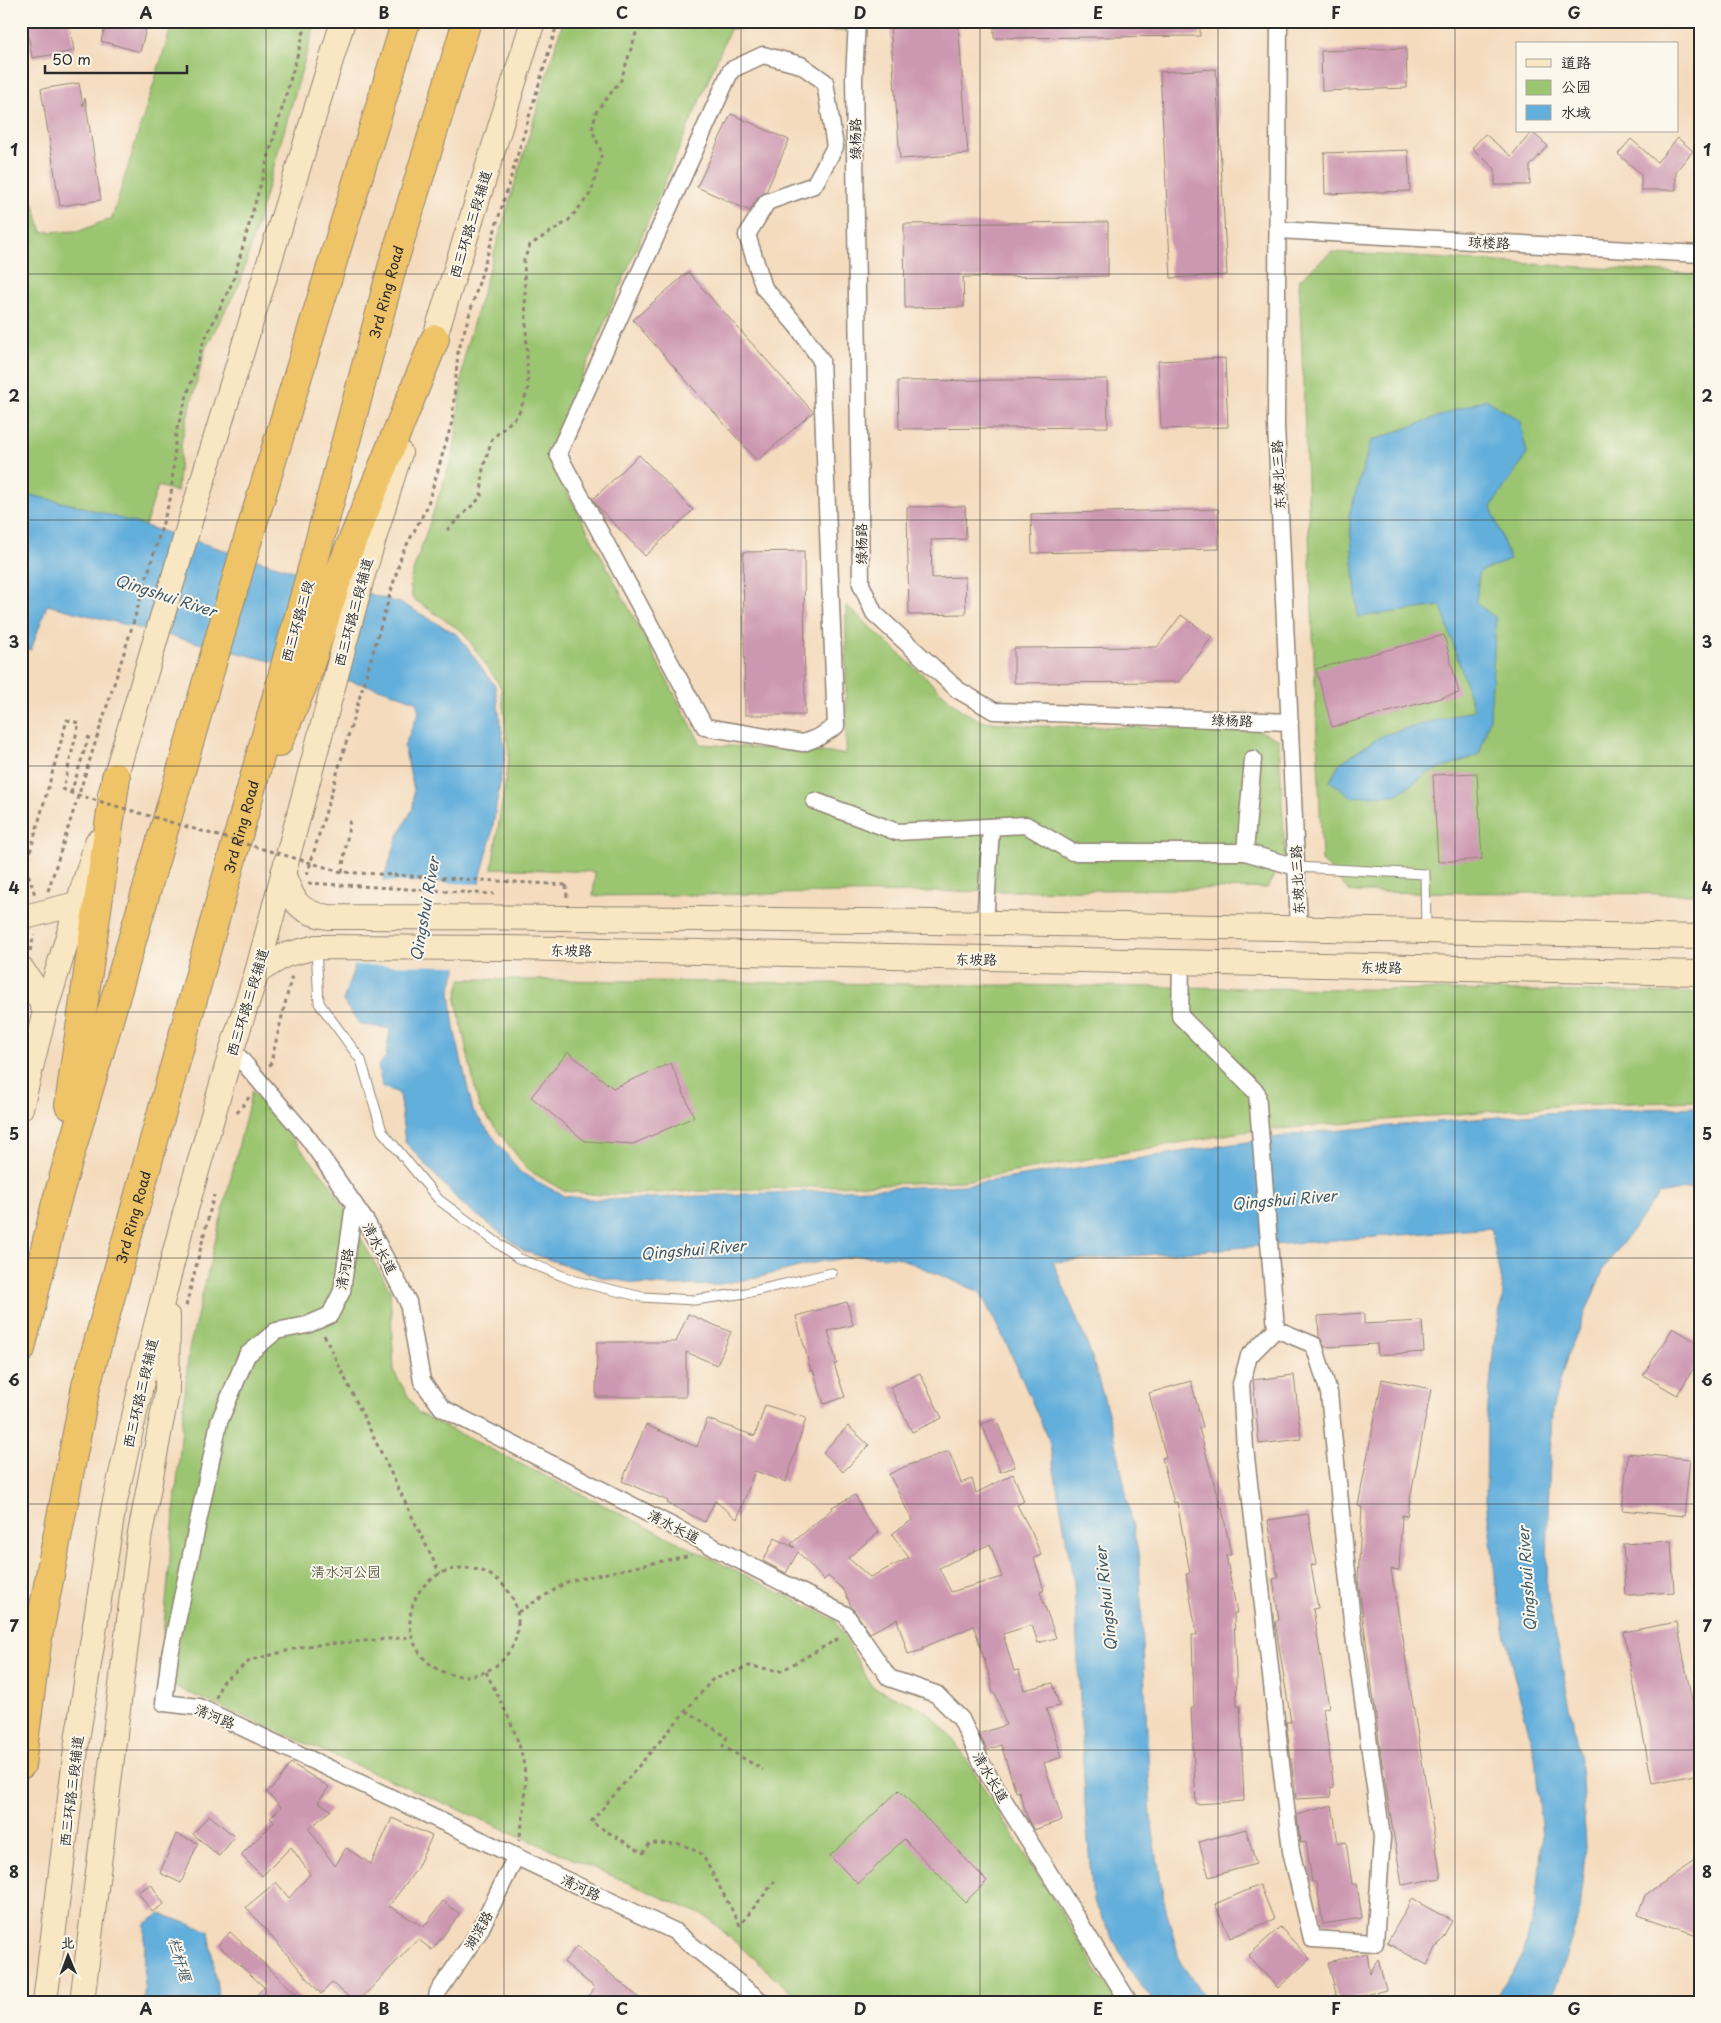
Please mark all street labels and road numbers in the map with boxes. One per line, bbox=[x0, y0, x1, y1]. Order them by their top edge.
street label: 绿杨路 bbox=[844, 118, 866, 160]
street label: 西三环路三段辅道 bbox=[444, 167, 496, 281]
street label: 琼楼路 bbox=[1467, 230, 1511, 254]
street label: 3rd Ring Road bbox=[363, 243, 409, 341]
street label: 东坡北三路 bbox=[1266, 439, 1290, 511]
street label: 绿杨路 bbox=[850, 523, 872, 565]
street label: 西三环路三段辅道 bbox=[328, 555, 378, 669]
street label: 西三环路三段 bbox=[275, 578, 319, 664]
street label: 绿杨路 bbox=[1211, 709, 1253, 731]
street label: 3rd Ring Road bbox=[218, 778, 264, 876]
street label: 东坡北三路 bbox=[1285, 844, 1309, 916]
street label: 东坡路 bbox=[550, 939, 592, 961]
street label: 西三环路三段辅道 bbox=[221, 945, 273, 1059]
street label: 东坡路 bbox=[955, 948, 997, 970]
street label: 东坡路 bbox=[1360, 956, 1402, 978]
street label: 3rd Ring Road bbox=[110, 1168, 156, 1266]
street label: 清水长道 bbox=[358, 1218, 402, 1278]
street label: 清河路 bbox=[330, 1246, 358, 1292]
street label: 西三环路三段辅道 bbox=[117, 1336, 163, 1450]
street label: 清水长道 bbox=[644, 1504, 704, 1548]
street label: 清河路 bbox=[192, 1698, 238, 1734]
street label: 西三环路三段辅道 bbox=[54, 1734, 88, 1848]
street label: 清水长道 bbox=[968, 1748, 1014, 1806]
street label: 清河路 bbox=[558, 1869, 604, 1905]
street label: 湖滨路 bbox=[458, 1907, 498, 1953]

